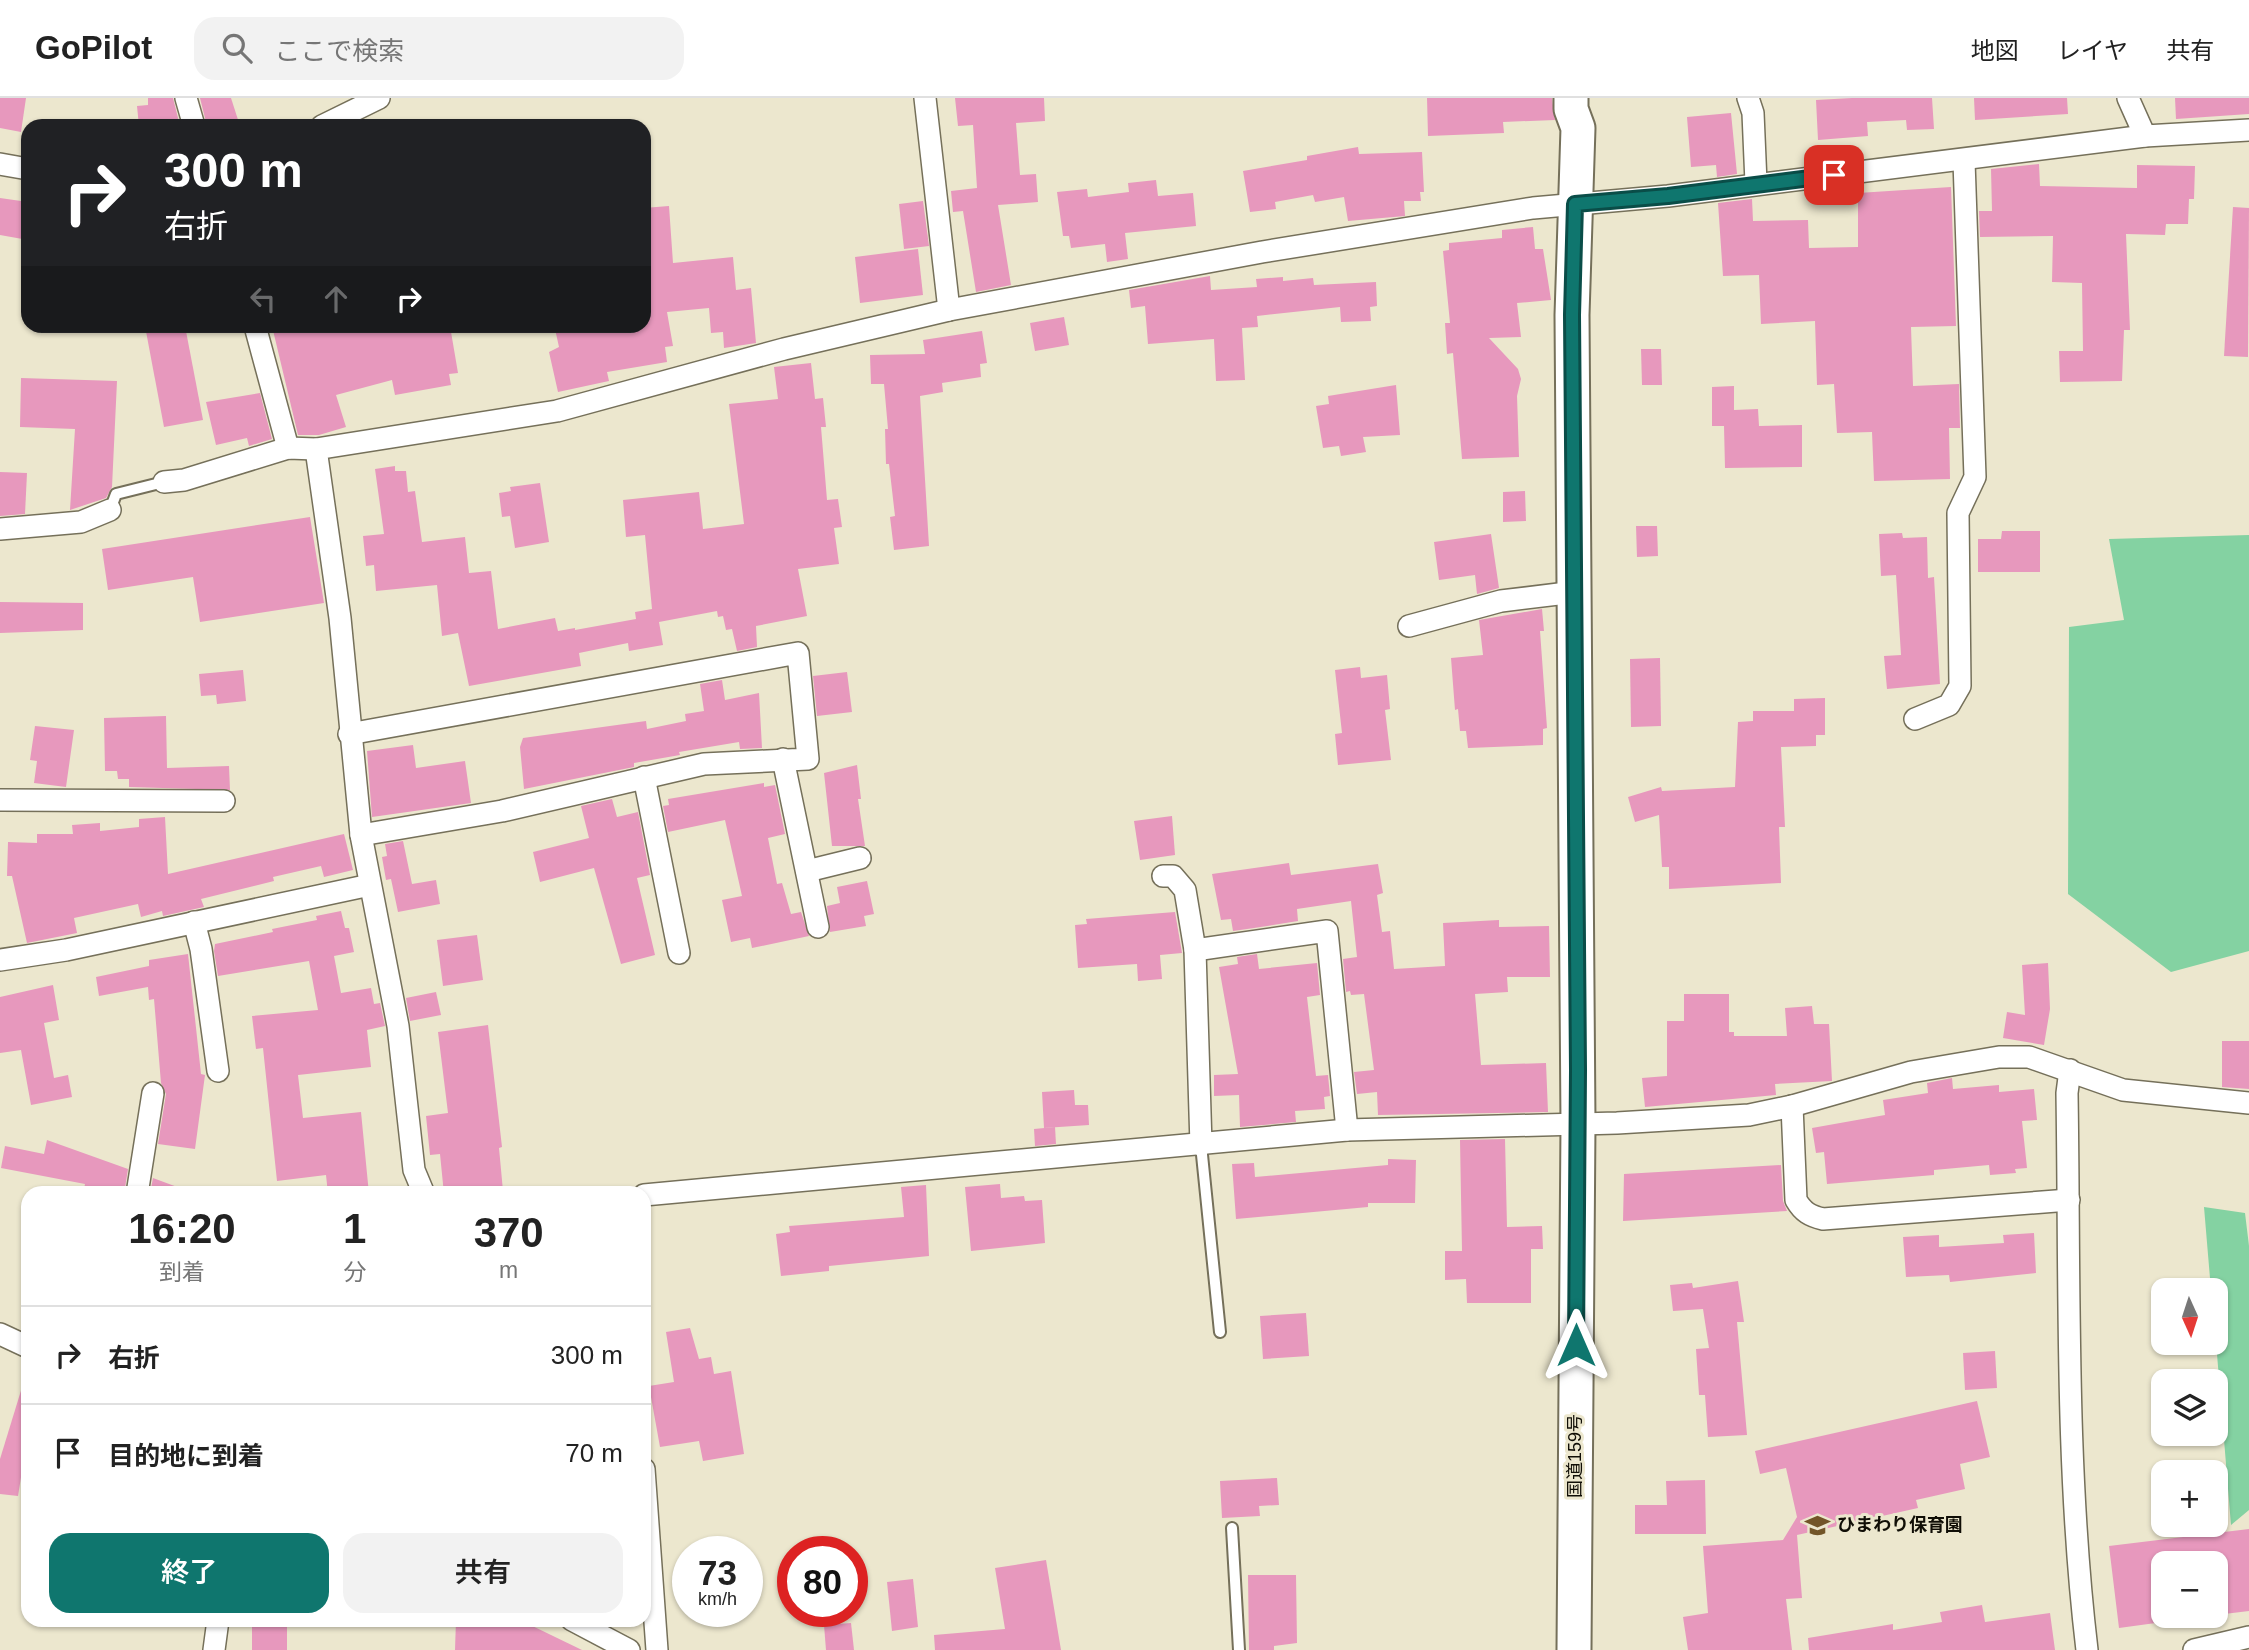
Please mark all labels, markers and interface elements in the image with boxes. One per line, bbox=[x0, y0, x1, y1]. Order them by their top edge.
search box bbox=[194, 17, 684, 80]
text: GoPilot bbox=[35, 29, 152, 66]
icon: search bbox=[218, 29, 256, 67]
text: ここで検索 bbox=[274, 36, 404, 66]
text: 地図 bbox=[1971, 37, 2019, 64]
text: レイヤ bbox=[2057, 37, 2128, 64]
text: 共有 bbox=[2166, 37, 2214, 64]
text: 300 m bbox=[164, 143, 303, 197]
pin bbox=[1804, 145, 1864, 205]
icon: right bbox=[49, 147, 140, 238]
icon: arrive bbox=[1815, 156, 1853, 194]
text: 右折 bbox=[164, 208, 228, 244]
icon: left bbox=[244, 280, 282, 318]
icon: ahead bbox=[317, 280, 355, 318]
icon: right bbox=[390, 280, 428, 318]
text: 16:20 bbox=[128, 1205, 236, 1252]
text: 1 bbox=[343, 1205, 366, 1252]
text: 370 bbox=[474, 1209, 544, 1256]
text: m bbox=[499, 1257, 518, 1283]
text: 到着 bbox=[159, 1259, 205, 1285]
text: 分 bbox=[343, 1259, 366, 1285]
north arrow bbox=[2151, 1278, 2228, 1354]
map controls bbox=[2151, 1278, 2228, 1628]
position arrow bbox=[1539, 1308, 1613, 1382]
icon: right bbox=[49, 1336, 87, 1374]
text: 300 m bbox=[551, 1340, 623, 1370]
text: 右折 bbox=[108, 1343, 160, 1373]
button: layers bbox=[2151, 1369, 2228, 1446]
street label: 国道159号 bbox=[1565, 1414, 1585, 1498]
icon: arrive bbox=[49, 1434, 87, 1472]
text: 70 m bbox=[565, 1438, 623, 1468]
text: 目的地に到着 bbox=[108, 1441, 264, 1471]
button: + bbox=[2151, 1460, 2228, 1537]
school or university icon: ひまわり保育園 bbox=[1803, 1511, 1831, 1539]
place label: ひまわり保育園 bbox=[1837, 1515, 1963, 1535]
button: 終了 bbox=[49, 1533, 329, 1613]
button: 共有 bbox=[343, 1533, 623, 1613]
speed limit sign: 80 bbox=[777, 1536, 868, 1627]
button: − bbox=[2151, 1551, 2228, 1628]
text: 73 bbox=[698, 1553, 737, 1592]
text: km/h bbox=[698, 1589, 737, 1609]

